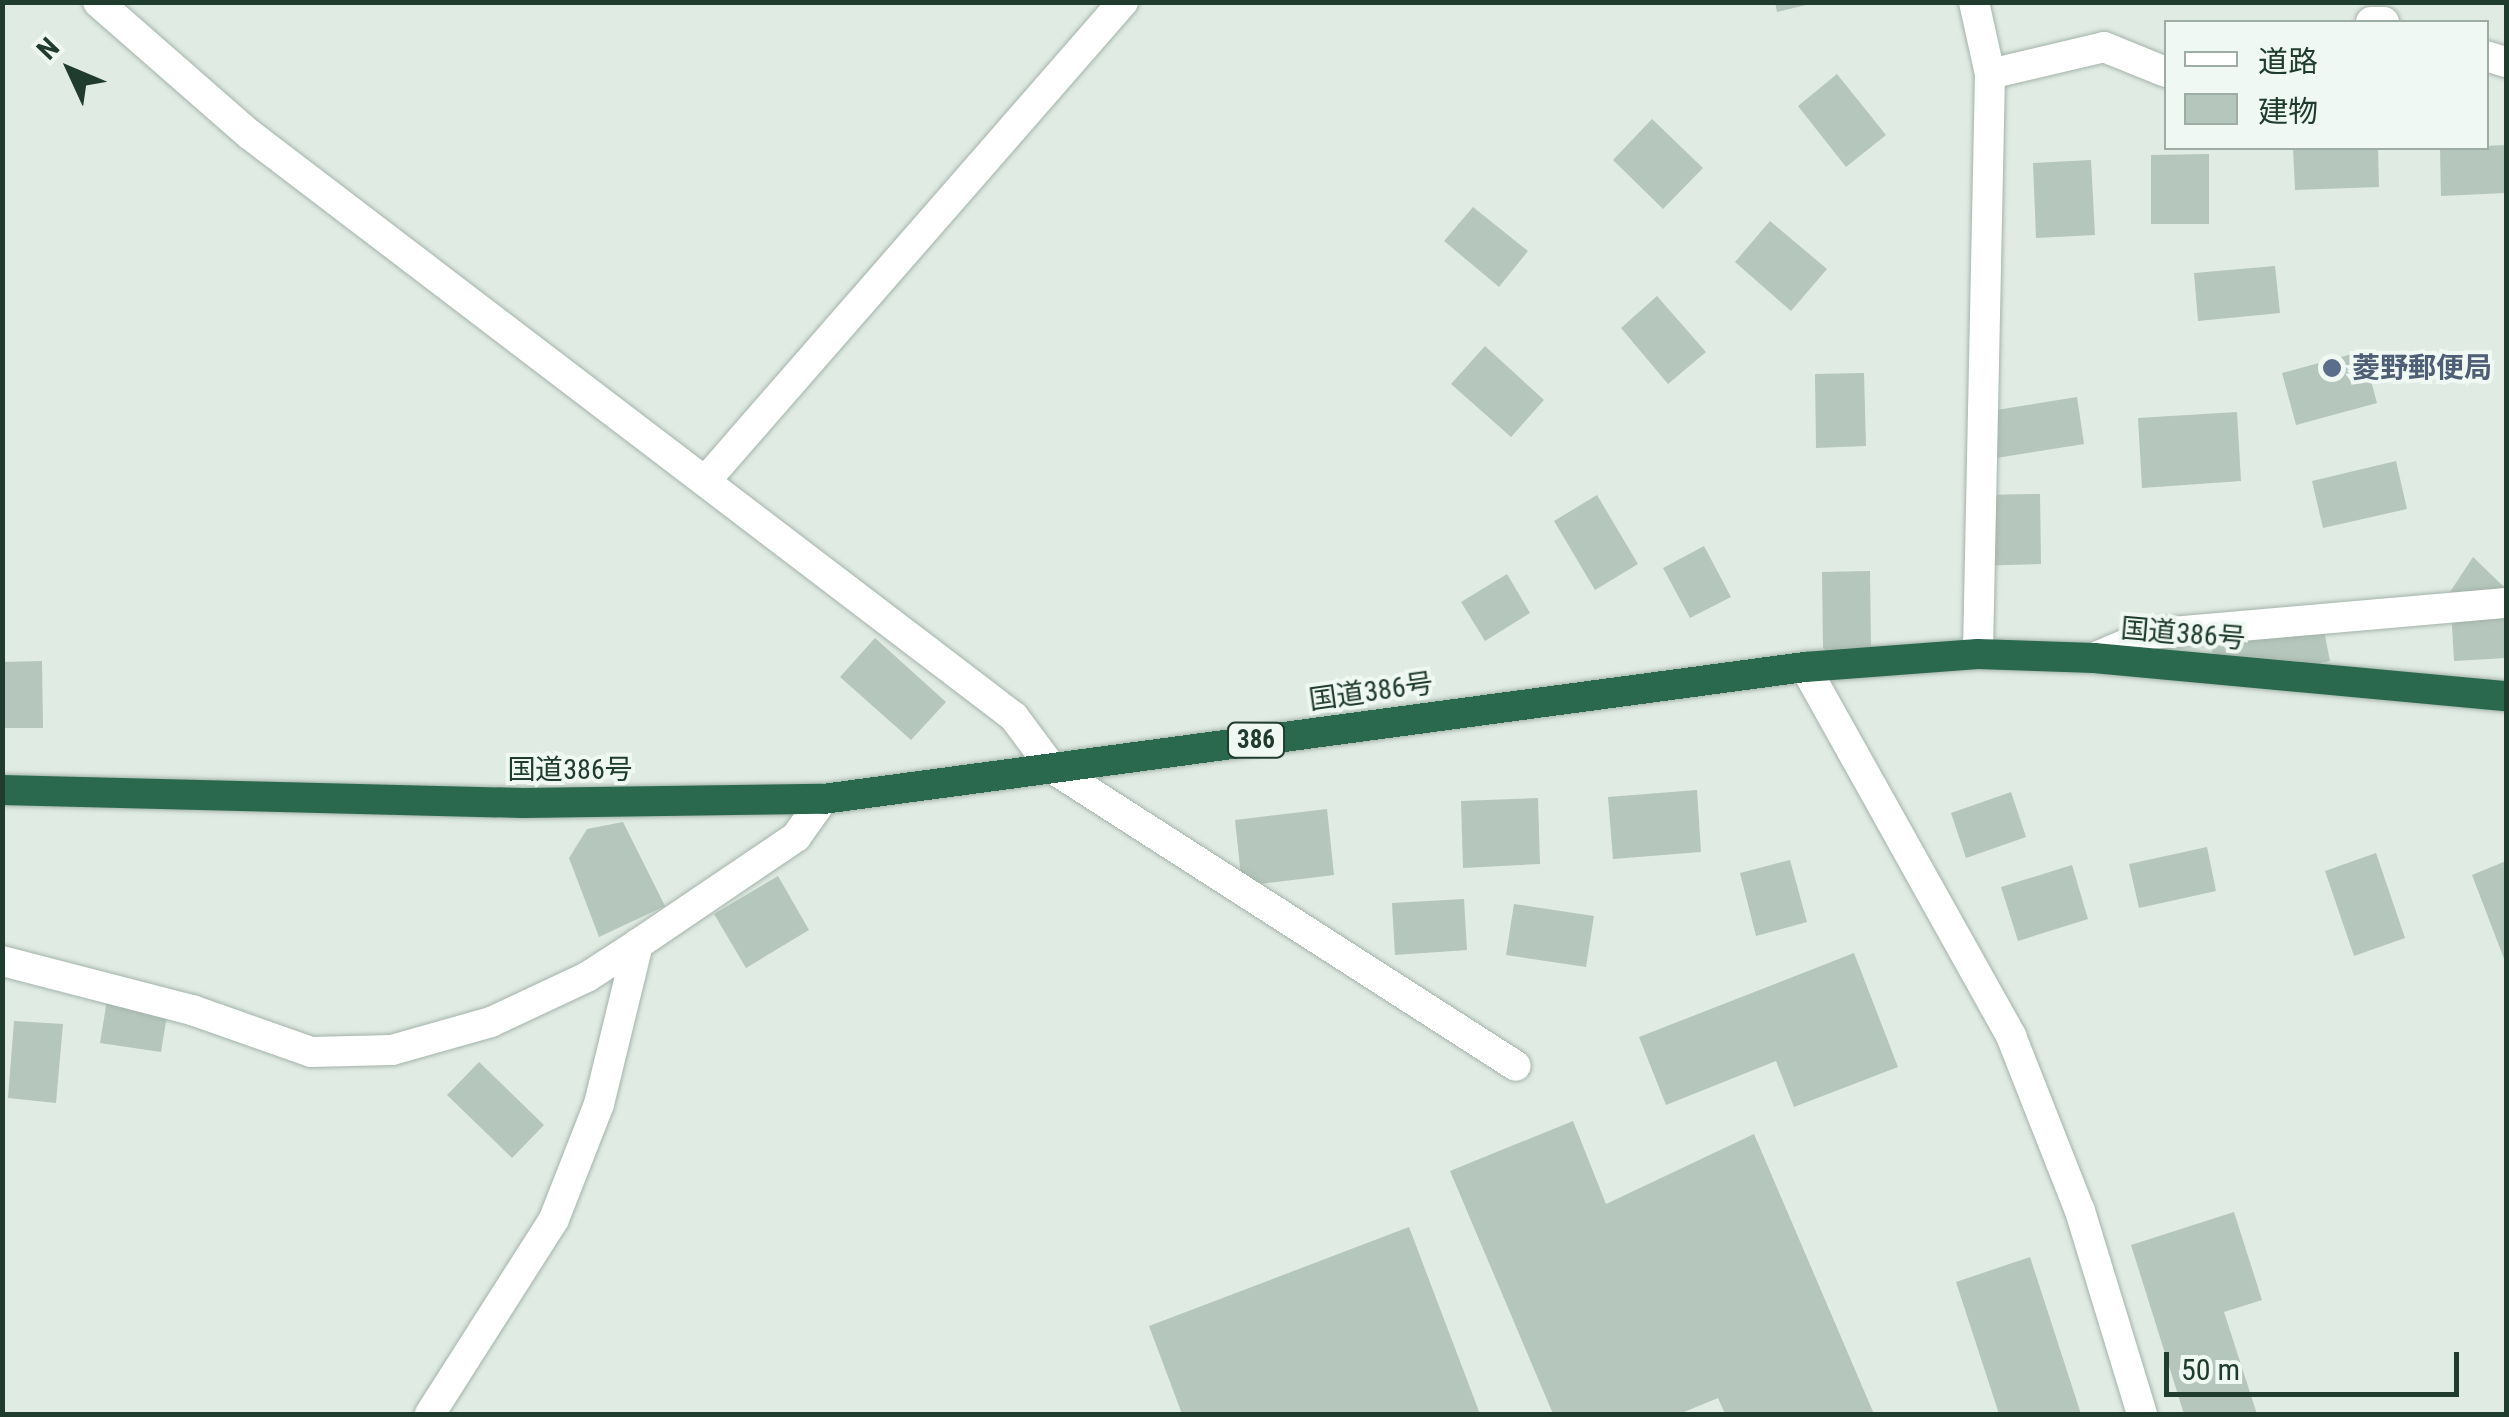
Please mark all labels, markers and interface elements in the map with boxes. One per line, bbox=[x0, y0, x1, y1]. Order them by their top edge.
north arrow bbox=[20, 20, 120, 120]
legend bbox=[2164, 20, 2489, 150]
text: N bbox=[30, 31, 66, 66]
text: 道路 bbox=[2258, 44, 2318, 79]
text: 建物 bbox=[2258, 94, 2318, 129]
place label: 菱野郵便局 bbox=[2352, 351, 2492, 385]
marker: 菱野郵便局 bbox=[2321, 357, 2343, 379]
street label: 国道386号 bbox=[2119, 612, 2247, 656]
street label: 国道386号 bbox=[1307, 667, 1435, 717]
road number: 386 bbox=[1226, 720, 1286, 760]
street label: 国道386号 bbox=[507, 753, 633, 787]
scale bar bbox=[2169, 1332, 2464, 1394]
text: 50 m bbox=[2181, 1352, 2240, 1387]

